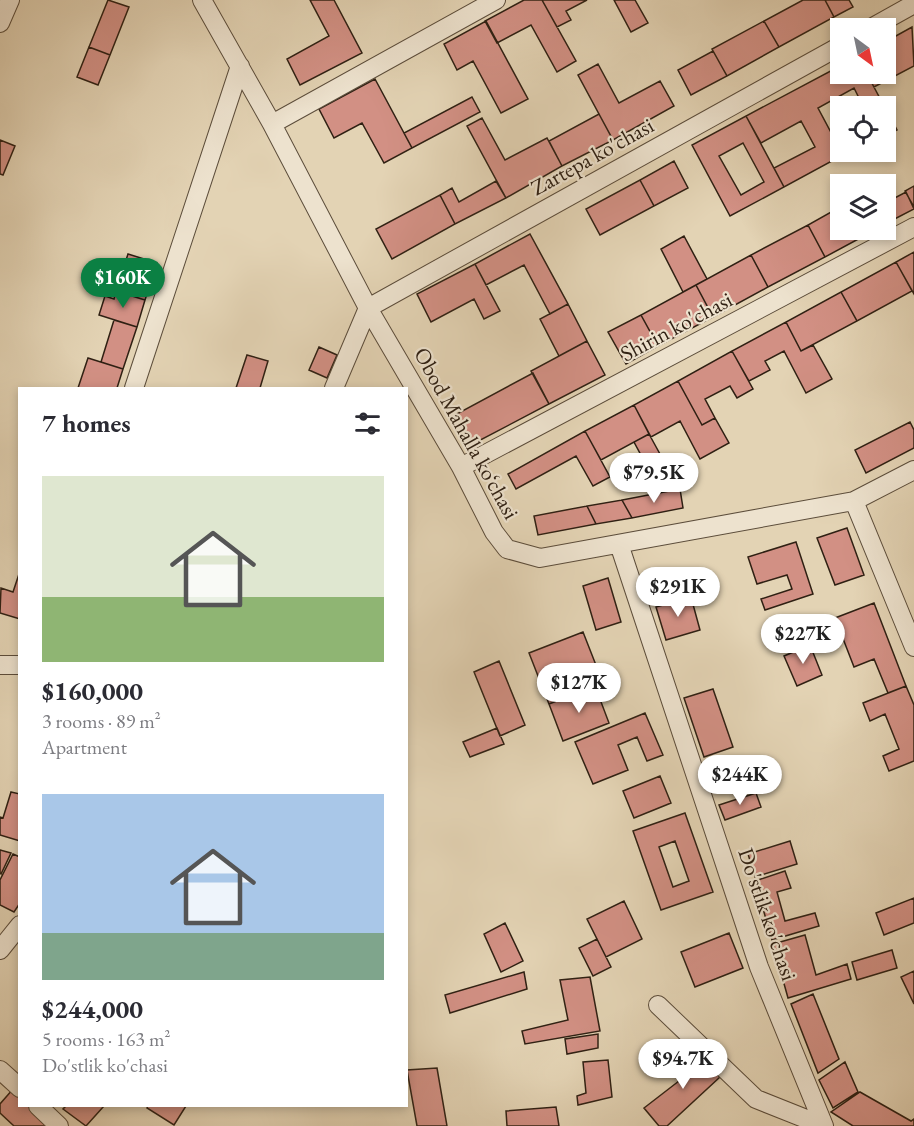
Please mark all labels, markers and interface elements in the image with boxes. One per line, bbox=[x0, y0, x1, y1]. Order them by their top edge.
north arrow bbox=[830, 18, 896, 84]
map controls bbox=[830, 18, 896, 240]
button: locate bbox=[830, 96, 896, 162]
street label: Zartepa ko'chasi bbox=[526, 111, 659, 202]
button: layers bbox=[830, 174, 896, 240]
pin: $160K bbox=[81, 258, 165, 309]
text: $160K bbox=[95, 264, 151, 290]
street label: Shirin ko'chasi bbox=[615, 285, 737, 368]
street label: Obod Mahalla ko‘chasi bbox=[407, 342, 526, 524]
text: 7 homes bbox=[42, 406, 131, 440]
icon: filters bbox=[351, 407, 384, 440]
pin: $79.5K bbox=[605, 453, 703, 504]
text: $79.5K bbox=[623, 459, 685, 485]
icon: home bbox=[159, 515, 267, 623]
pin: $291K bbox=[636, 567, 720, 618]
text: $291K bbox=[650, 573, 706, 599]
pin: $227K bbox=[761, 614, 845, 665]
text: $227K bbox=[775, 620, 831, 646]
pin: $127K bbox=[537, 663, 621, 714]
text: $127K bbox=[551, 669, 607, 695]
text: $160,000 bbox=[42, 674, 143, 708]
text: 3 rooms · 89 m² bbox=[42, 708, 161, 734]
text: Apartment bbox=[42, 734, 127, 760]
pin: $244K bbox=[698, 755, 782, 806]
text: $244K bbox=[712, 761, 768, 787]
icon: home bbox=[159, 833, 267, 941]
street label: Do'stlik ko'chasi bbox=[731, 844, 804, 984]
text: $244,000 bbox=[42, 992, 143, 1026]
text: 5 rooms · 163 m² bbox=[42, 1026, 170, 1052]
pin: $94.7K bbox=[634, 1039, 732, 1090]
text: $94.7K bbox=[652, 1045, 714, 1071]
text: Do'stlik ko'chasi bbox=[42, 1052, 168, 1078]

